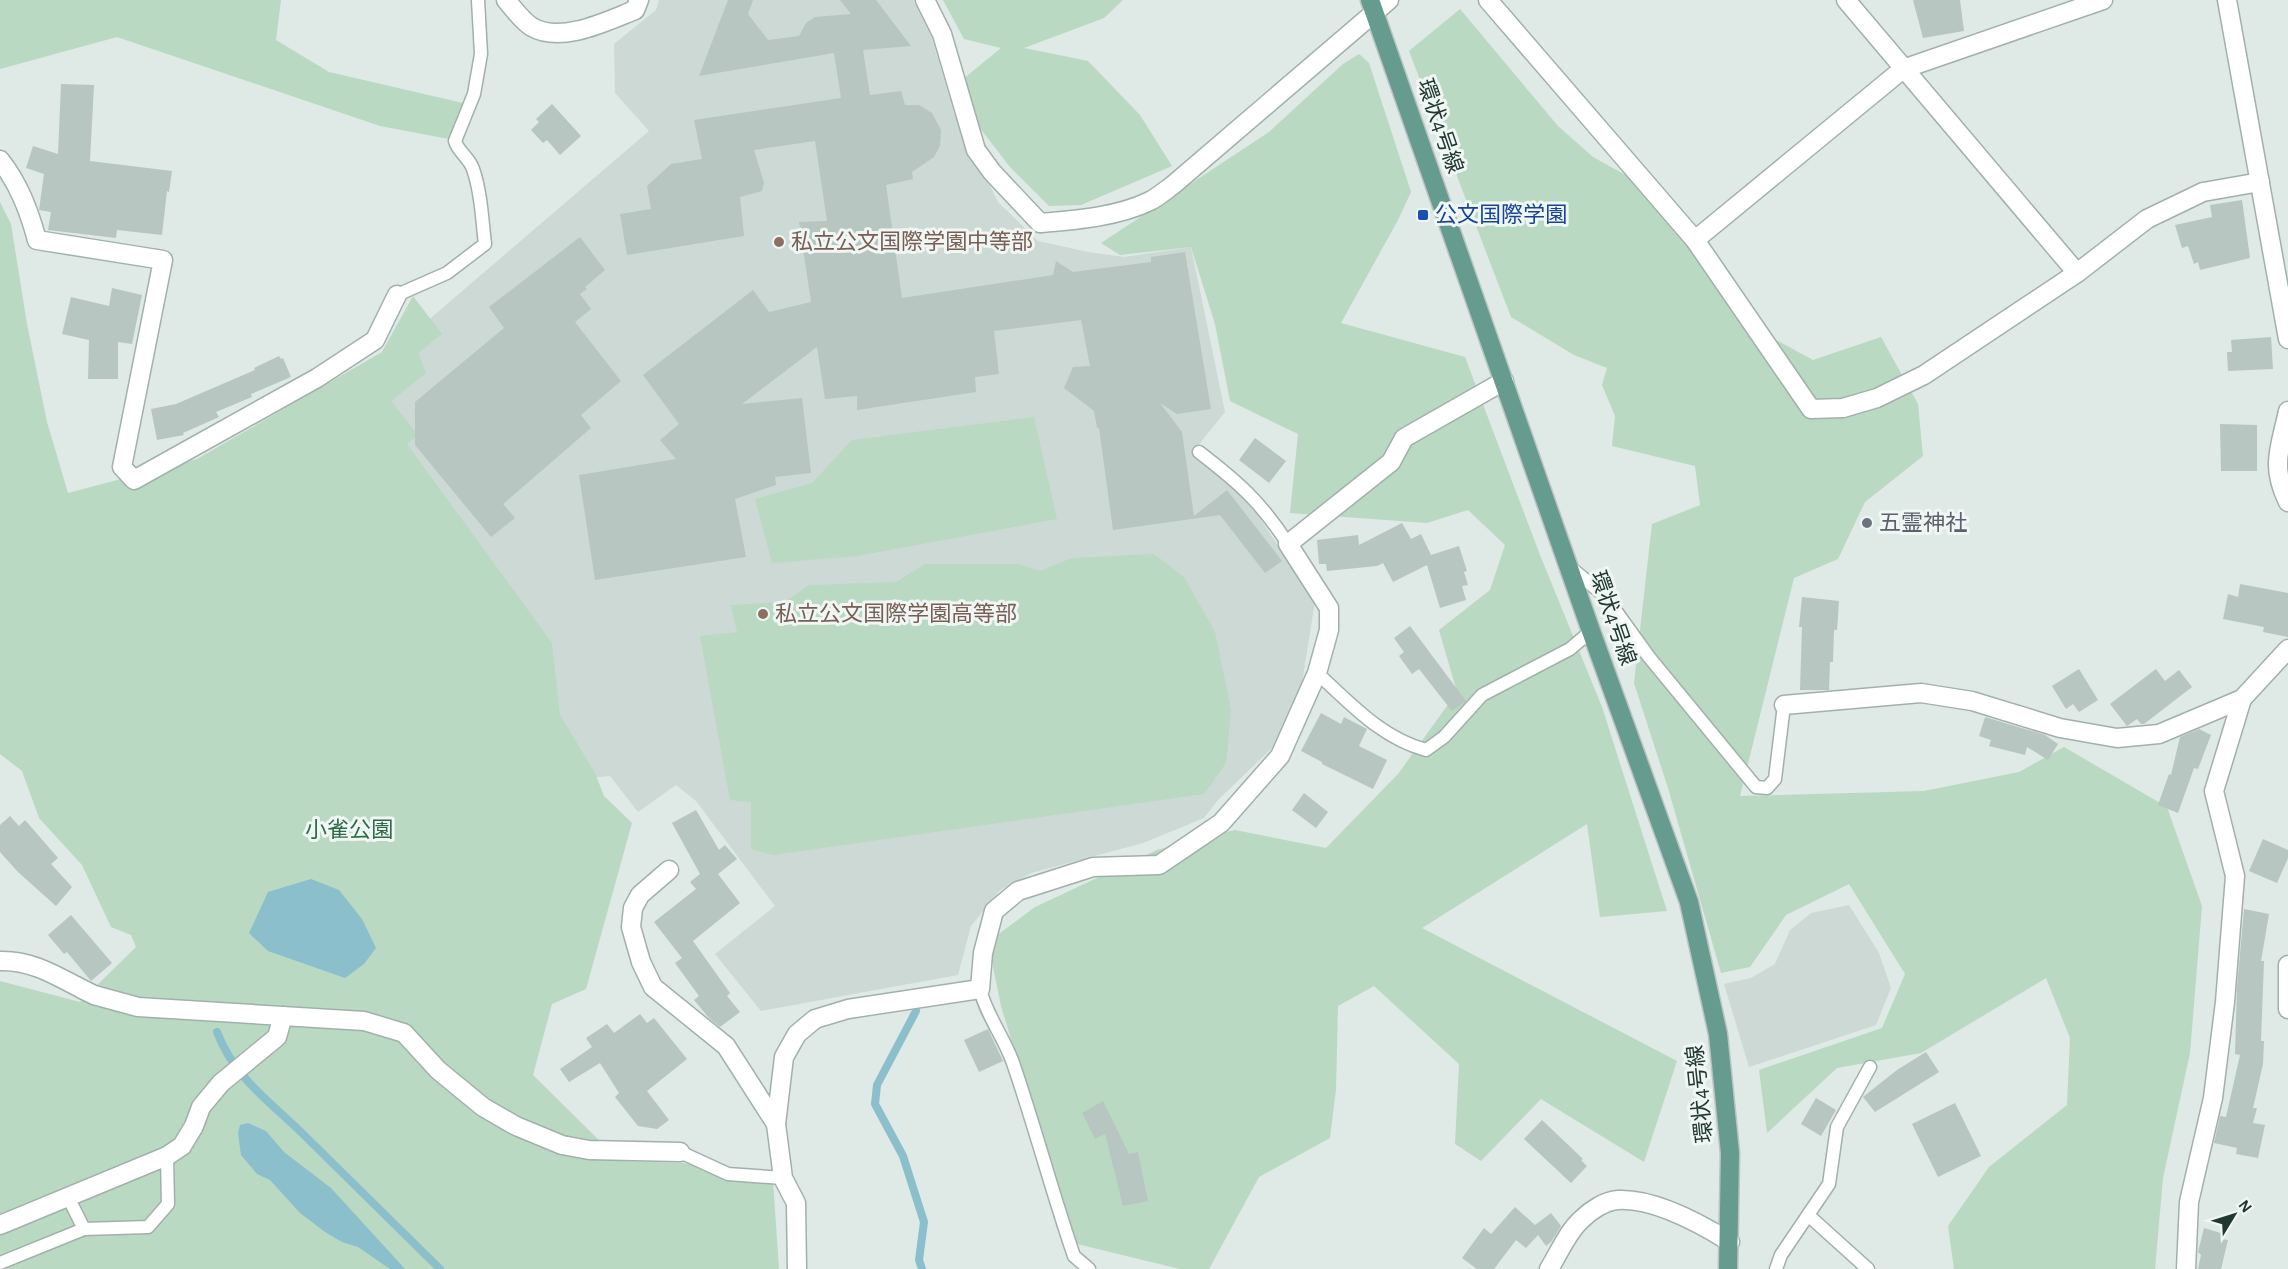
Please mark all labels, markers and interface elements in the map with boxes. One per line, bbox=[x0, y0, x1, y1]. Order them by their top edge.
street label: 環状4号線 bbox=[1414, 75, 1467, 176]
place label: 公文国際学園 bbox=[1435, 203, 1567, 226]
marker: 公文国際学園 bbox=[1416, 208, 1430, 222]
place label: 私立公文国際学園中等部 bbox=[791, 230, 1033, 253]
marker: 私立公文国際学園中等部 bbox=[772, 235, 786, 249]
place label: 五霊神社 bbox=[1879, 511, 1967, 534]
marker: 五霊神社 bbox=[1860, 516, 1874, 530]
street label: 環状4号線 bbox=[1587, 567, 1640, 668]
place label: 私立公文国際学園高等部 bbox=[775, 602, 1017, 625]
marker: 私立公文国際学園高等部 bbox=[756, 607, 770, 621]
park label: 小雀公園 bbox=[305, 818, 393, 841]
street label: 環状4号線 bbox=[1683, 1044, 1716, 1144]
north arrow bbox=[2204, 1185, 2264, 1245]
text: N bbox=[2235, 1197, 2255, 1216]

